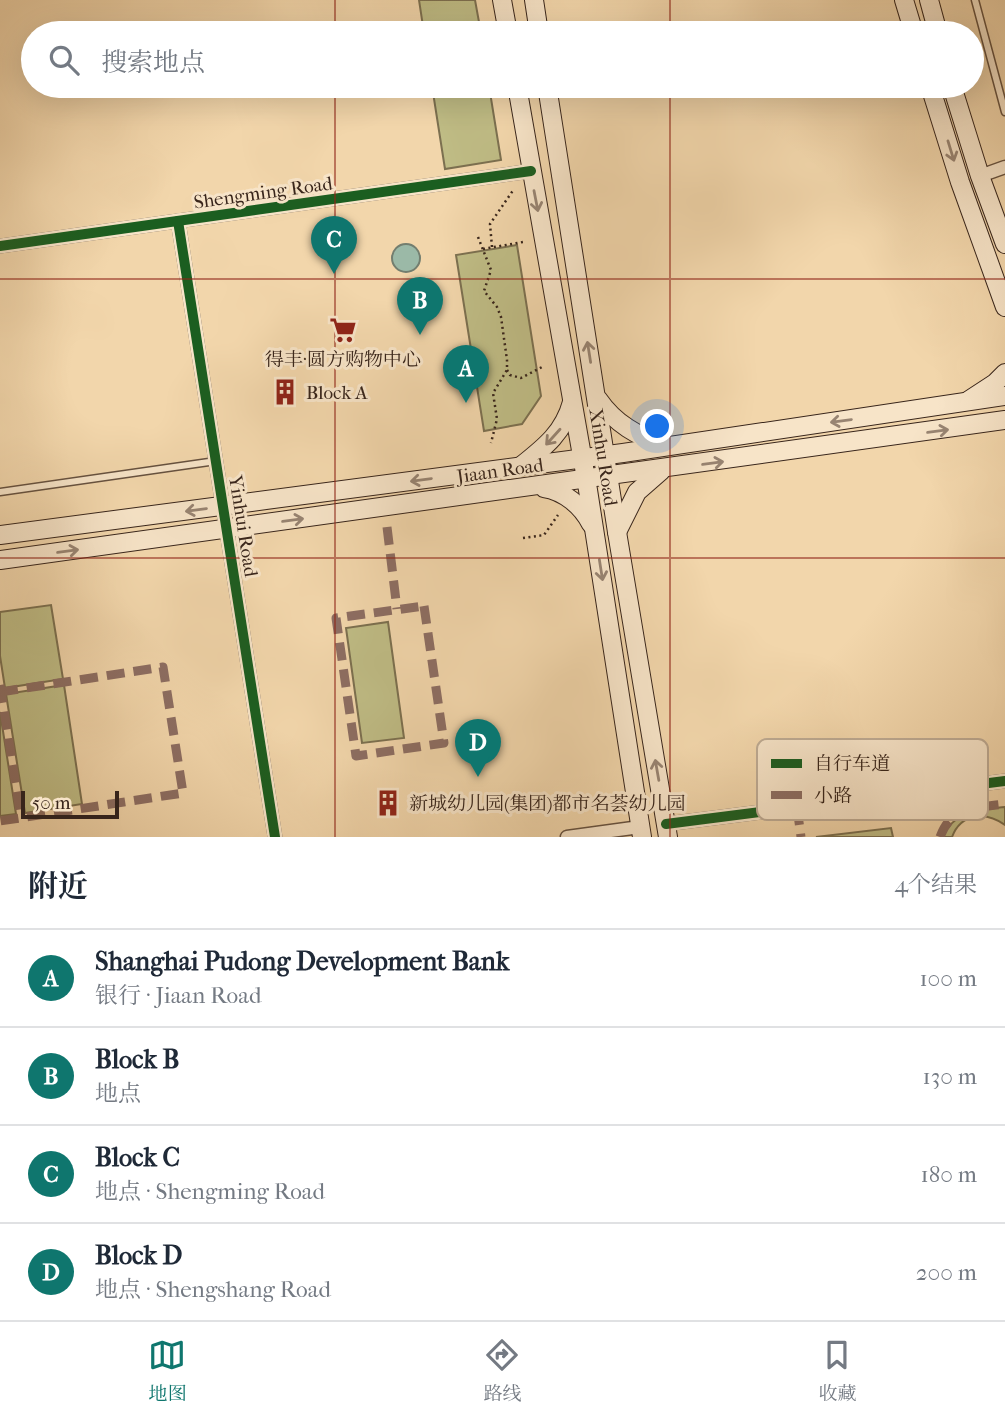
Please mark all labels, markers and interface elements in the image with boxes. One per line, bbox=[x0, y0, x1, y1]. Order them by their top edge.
search box bbox=[21, 21, 984, 98]
icon: search bbox=[45, 41, 83, 79]
text: 搜索地点 bbox=[101, 47, 205, 78]
one-way arrow bbox=[945, 140, 958, 162]
street label: Shengming Road bbox=[192, 172, 335, 214]
one-way arrow bbox=[530, 189, 543, 212]
pin: C bbox=[311, 216, 357, 274]
pin: B bbox=[397, 277, 443, 335]
supermarket icon: 得丰·圆方购物中心 bbox=[328, 315, 358, 345]
one-way arrow bbox=[582, 341, 595, 364]
pin: A bbox=[443, 345, 489, 403]
place label: 得丰·圆方购物中心 bbox=[265, 349, 421, 371]
building icon: Block A bbox=[270, 377, 300, 407]
place label: Block A bbox=[306, 382, 368, 404]
street label: Xinhu Road bbox=[584, 407, 622, 508]
your location bbox=[640, 409, 674, 443]
one-way arrow bbox=[830, 415, 852, 428]
one-way arrow bbox=[926, 424, 949, 437]
one-way arrow bbox=[545, 428, 562, 445]
street label: Jiaan Road bbox=[453, 454, 546, 488]
one-way arrow bbox=[701, 456, 723, 469]
street label: Yinhui Road bbox=[224, 473, 262, 579]
one-way arrow bbox=[410, 473, 433, 486]
one-way arrow bbox=[185, 504, 208, 517]
one-way arrow bbox=[281, 513, 304, 526]
one-way arrow bbox=[56, 544, 78, 557]
one-way arrow bbox=[595, 558, 608, 581]
pin: D bbox=[455, 719, 501, 777]
legend bbox=[757, 739, 988, 820]
text: 自行车道 bbox=[814, 753, 890, 775]
one-way arrow bbox=[650, 759, 663, 782]
text: 小路 bbox=[814, 785, 852, 807]
scale bar bbox=[21, 788, 119, 820]
building icon: 新城幼儿园(集团)都市名荟幼儿园 bbox=[373, 788, 403, 818]
text: 50 m bbox=[32, 792, 71, 814]
place label: 新城幼儿园(集团)都市名荟幼儿园 bbox=[409, 793, 686, 815]
text: 附近 bbox=[28, 869, 88, 904]
text: 4个结果 bbox=[894, 871, 977, 898]
text: Shanghai Pudong Development Bank bbox=[95, 946, 509, 977]
text: A bbox=[44, 965, 58, 992]
text: 100 m bbox=[919, 965, 977, 992]
text: 银行 · Jiaan Road bbox=[95, 982, 261, 1009]
text: Block B bbox=[95, 1044, 179, 1075]
text: B bbox=[44, 1063, 58, 1090]
text: 130 m bbox=[923, 1063, 977, 1090]
text: 地点 bbox=[95, 1080, 141, 1107]
text: Block C bbox=[95, 1142, 180, 1173]
text: C bbox=[43, 1161, 59, 1188]
text: 180 m bbox=[920, 1161, 977, 1188]
text: 地点 · Shengming Road bbox=[95, 1178, 325, 1205]
text: Block D bbox=[95, 1240, 182, 1271]
text: D bbox=[42, 1259, 60, 1286]
text: 200 m bbox=[916, 1259, 977, 1286]
text: 地点 · Shengshang Road bbox=[95, 1276, 331, 1303]
tab: 地图 bbox=[148, 1336, 187, 1405]
tab: 路线 bbox=[483, 1336, 522, 1405]
tab: 收藏 bbox=[818, 1336, 857, 1405]

